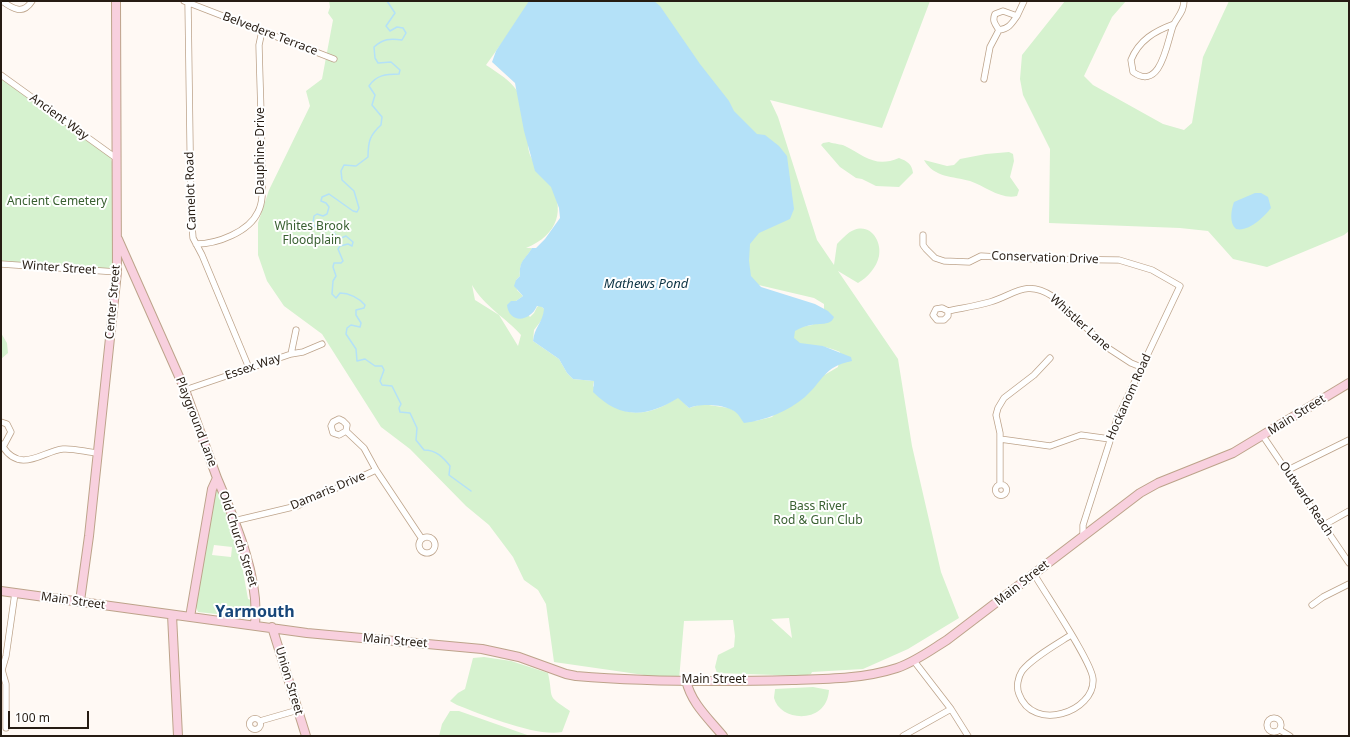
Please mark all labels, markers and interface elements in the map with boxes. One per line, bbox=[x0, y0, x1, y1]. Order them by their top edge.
street label: Belvedere Terrace bbox=[220, 9, 320, 59]
street label: Ancient Way bbox=[27, 91, 91, 143]
street label: Dauphine Drive bbox=[254, 107, 268, 195]
street label: Camelot Road bbox=[182, 151, 200, 231]
park label: Ancient Cemetery bbox=[7, 195, 107, 209]
park label: Whites Brook Floodplain bbox=[274, 220, 350, 248]
street label: Conservation Drive bbox=[991, 249, 1099, 267]
street label: Winter Street bbox=[21, 258, 97, 278]
street label: Center Street bbox=[103, 264, 123, 340]
water label: Mathews Pond bbox=[604, 276, 688, 292]
street label: Whistler Lane bbox=[1047, 292, 1113, 354]
street label: Essex Way bbox=[223, 351, 283, 383]
street label: Hockanom Road bbox=[1104, 352, 1154, 442]
street label: Playground Lane bbox=[172, 375, 220, 469]
street label: Main Street bbox=[1266, 392, 1328, 438]
street label: Outward Reach bbox=[1276, 459, 1336, 539]
street label: Damaris Drive bbox=[288, 469, 368, 513]
street label: Old Church Street bbox=[216, 489, 260, 589]
park label: Bass River Rod & Gun Club bbox=[773, 500, 863, 528]
street label: Main Street bbox=[992, 557, 1052, 609]
street label: Main Street bbox=[40, 589, 106, 613]
district label: Yarmouth bbox=[215, 602, 295, 622]
street label: Main Street bbox=[362, 631, 428, 651]
street label: Union Street bbox=[272, 645, 306, 717]
street label: Main Street bbox=[682, 673, 746, 687]
scale bar bbox=[10, 703, 91, 729]
text: 100 m bbox=[15, 709, 50, 726]

